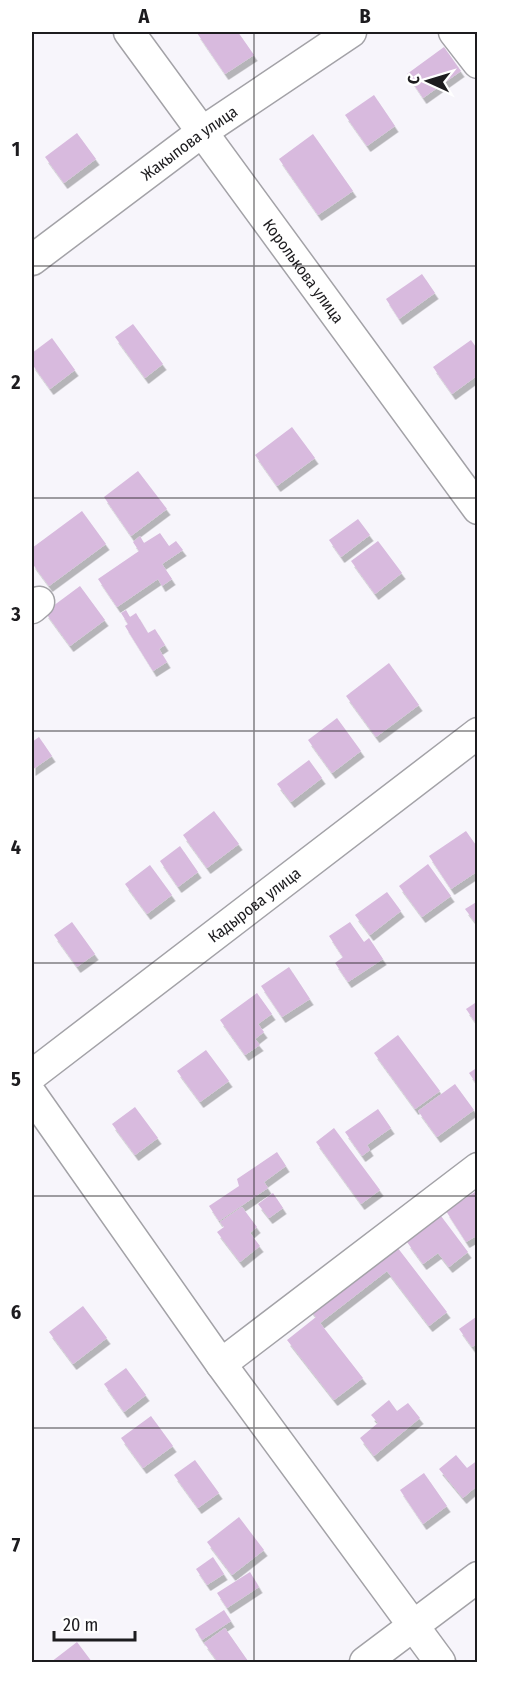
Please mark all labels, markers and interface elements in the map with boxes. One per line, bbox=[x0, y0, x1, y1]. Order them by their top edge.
text: A bbox=[138, 4, 151, 28]
text: B bbox=[359, 4, 371, 28]
north arrow bbox=[398, 51, 458, 111]
text: С bbox=[404, 75, 423, 85]
street label: Жакыпова улица bbox=[138, 102, 241, 184]
text: 1 bbox=[12, 137, 20, 161]
street label: Королькова улица bbox=[259, 215, 348, 327]
text: 2 bbox=[10, 370, 21, 394]
text: 3 bbox=[10, 602, 21, 626]
text: 4 bbox=[11, 835, 21, 859]
street label: Кадырова улица bbox=[204, 863, 305, 946]
text: 5 bbox=[11, 1067, 21, 1091]
text: 6 bbox=[11, 1300, 21, 1324]
text: 7 bbox=[12, 1533, 21, 1557]
scale bar bbox=[54, 1604, 135, 1642]
text: 20 m bbox=[63, 1614, 98, 1636]

